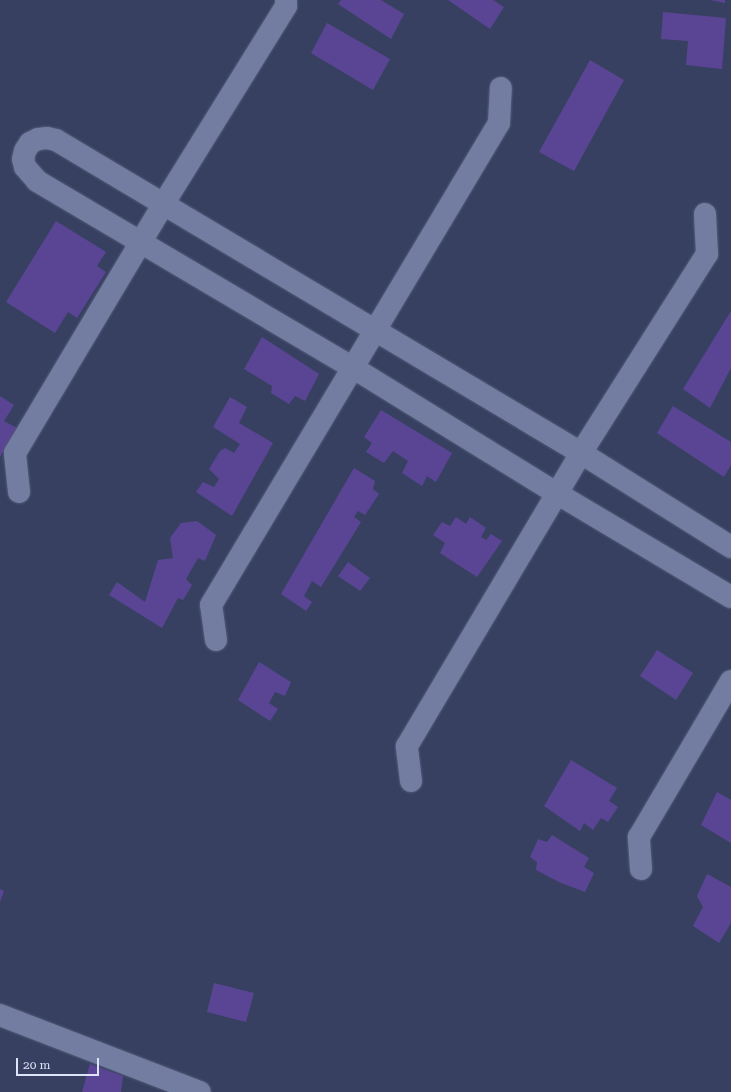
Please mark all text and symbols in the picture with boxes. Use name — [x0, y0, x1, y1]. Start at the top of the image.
scale bar — [18, 1050, 101, 1076]
text: 20 m — [23, 1058, 50, 1072]

